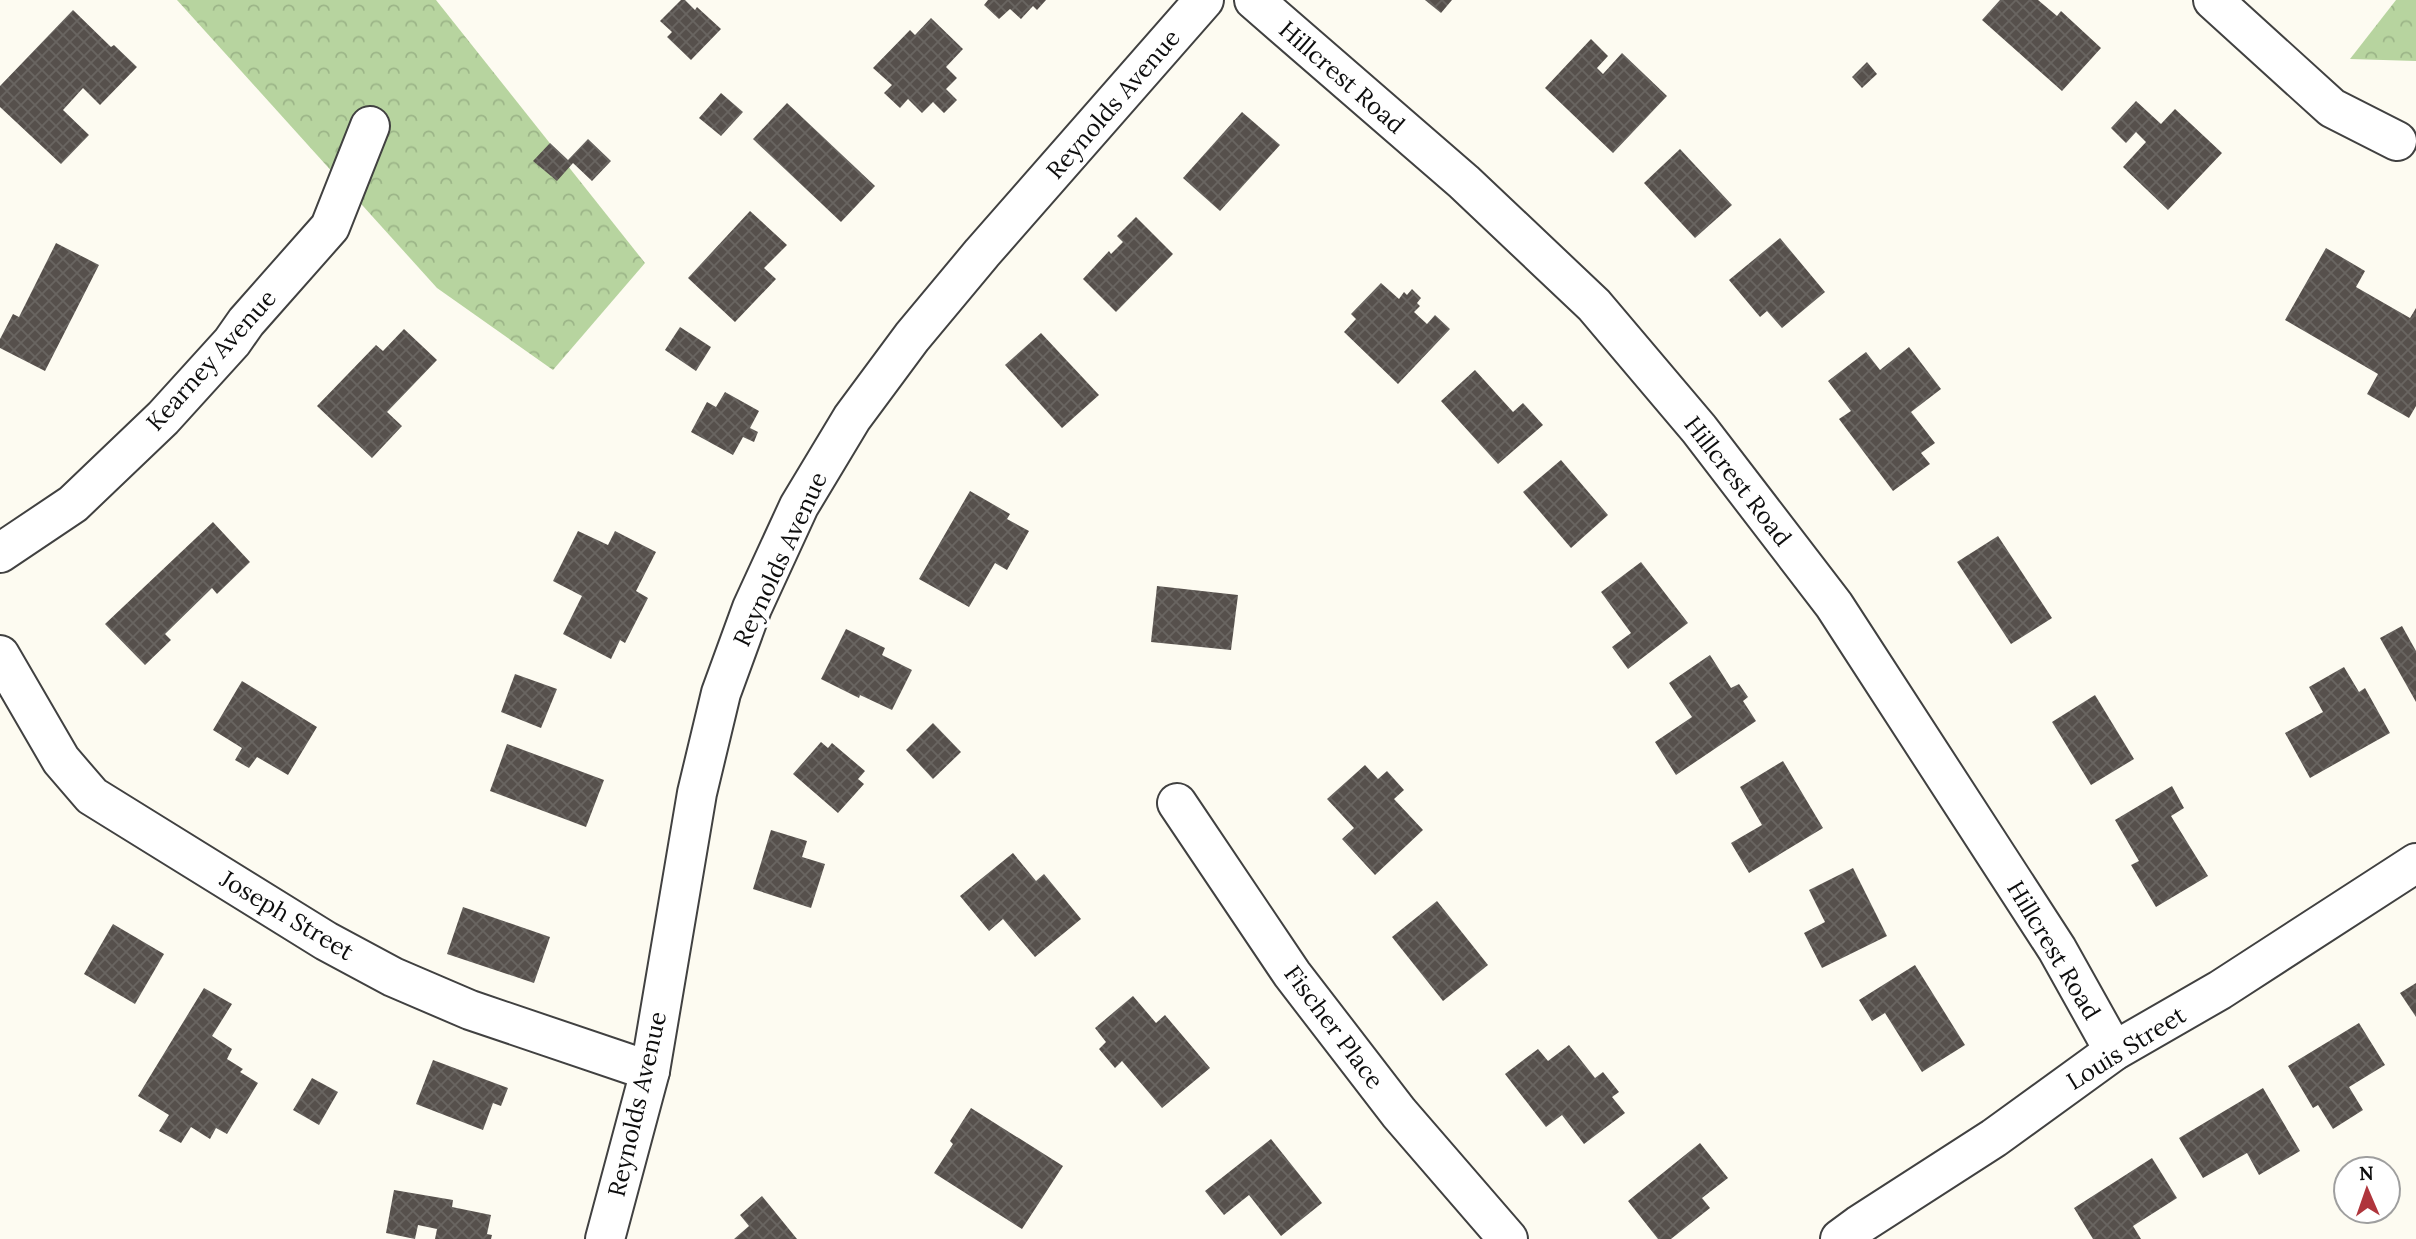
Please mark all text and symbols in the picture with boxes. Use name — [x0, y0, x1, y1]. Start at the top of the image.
street label: Hillcrest Road — [1273, 14, 1411, 140]
street label: Reynolds Avenue — [1039, 23, 1187, 185]
street label: Kearney Avenue — [139, 283, 283, 437]
street label: Hillcrest Road — [1678, 410, 1798, 552]
street label: Reynolds Avenue — [726, 467, 834, 651]
street label: Joseph Street — [214, 863, 360, 967]
street label: Hillcrest Road — [2000, 875, 2108, 1025]
street label: Fischer Place — [1277, 959, 1391, 1095]
street label: Louis Street — [2061, 999, 2192, 1097]
street label: Reynolds Avenue — [601, 1009, 673, 1199]
north arrow — [2332, 1155, 2402, 1225]
text: N — [2359, 1161, 2374, 1185]

